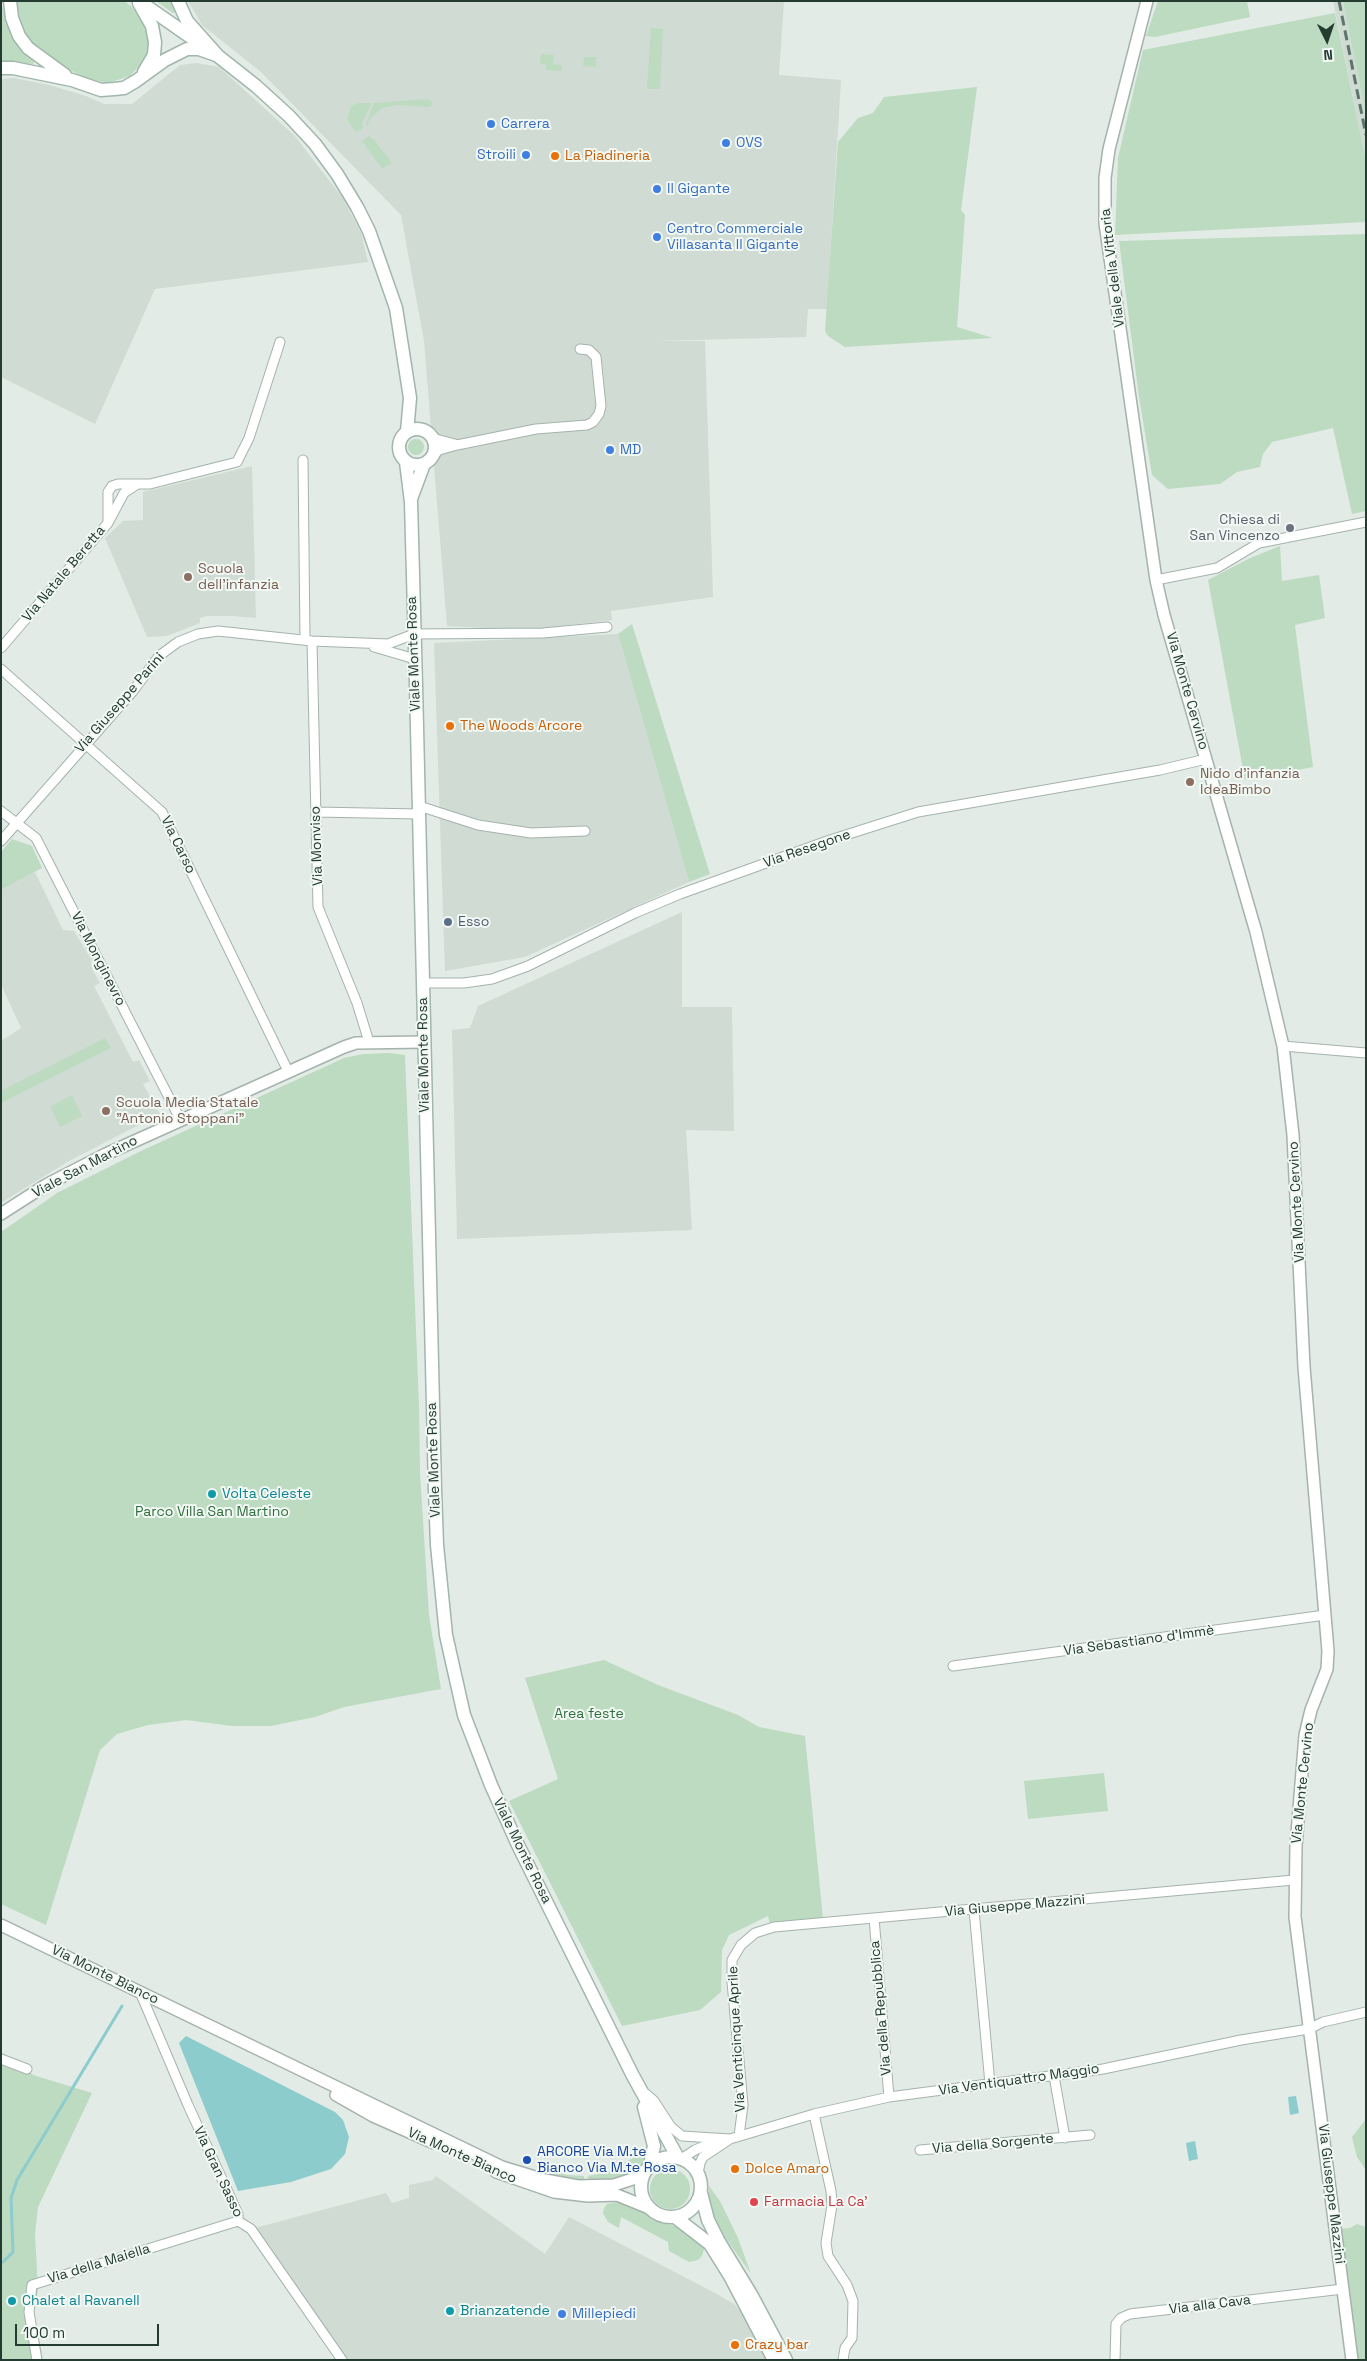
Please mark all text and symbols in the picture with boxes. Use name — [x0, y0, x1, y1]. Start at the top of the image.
north arrow — [1302, 15, 1352, 65]
text: N — [1323, 46, 1333, 64]
place label: Carrera — [501, 116, 550, 132]
marker: Carrera — [485, 118, 497, 130]
place label: OVS — [736, 135, 762, 151]
marker: OVS — [720, 137, 732, 149]
place label: Stroili — [477, 147, 516, 163]
place label: La Piadineria — [565, 148, 650, 164]
marker: Stroili — [520, 149, 532, 161]
marker: La Piadineria — [549, 150, 561, 162]
place label: Il Gigante — [667, 181, 730, 197]
marker: Il Gigante — [651, 183, 663, 195]
street label: Viale della Vittoria — [1097, 208, 1129, 328]
place label: Centro Commerciale Villasanta Il Gigante — [667, 221, 803, 253]
marker: Centro Commerciale Villasanta Il Gigante — [651, 231, 663, 243]
place label: MD — [620, 442, 641, 458]
marker: MD — [604, 444, 616, 456]
place label: Chiesa di San Vincenzo — [1190, 512, 1280, 544]
marker: Chiesa di San Vincenzo — [1284, 522, 1296, 534]
street label: Via Natale Beretta — [19, 523, 109, 625]
place label: Scuola dell'infanzia — [198, 561, 279, 594]
marker: Scuola dell'infanzia — [182, 571, 194, 583]
street label: Viale Monte Rosa — [404, 596, 424, 712]
street label: Via Monte Cervino — [1162, 630, 1212, 752]
street label: Via Giuseppe Parini — [72, 649, 168, 757]
place label: The Woods Arcore — [460, 718, 582, 734]
marker: The Woods Arcore — [444, 720, 456, 732]
place label: Nido d'infanzia IdeaBimbo — [1200, 766, 1300, 799]
marker: Nido d'infanzia IdeaBimbo — [1184, 776, 1196, 788]
street label: Via Monviso — [307, 806, 327, 886]
street label: Via Carso — [157, 813, 199, 877]
street label: Via Resegone — [761, 826, 853, 872]
street label: Via Monginevro — [67, 909, 129, 1009]
place label: Esso — [458, 914, 489, 930]
marker: Esso — [442, 916, 454, 928]
street label: Viale Monte Rosa — [415, 997, 433, 1113]
place label: Scuola Media Statale "Antonio Stoppani" — [116, 1095, 258, 1128]
marker: Scuola Media Statale "Antonio Stoppani" — [100, 1105, 112, 1117]
street label: Viale San Martino — [29, 1132, 141, 1202]
street label: Via Monte Cervino — [1285, 1141, 1309, 1263]
street label: Viale Monte Rosa — [424, 1402, 444, 1518]
place label: Volta Celeste — [222, 1486, 311, 1502]
marker: Volta Celeste — [206, 1488, 218, 1500]
park label: Parco Villa San Martino — [135, 1504, 289, 1520]
street label: Via Sebastiano d'Immè — [1063, 1622, 1215, 1660]
park label: Area feste — [554, 1706, 624, 1722]
street label: Via Monte Cervino — [1288, 1722, 1318, 1844]
street label: Viale Monte Rosa — [489, 1795, 555, 1907]
street label: Via Giuseppe Mazzini — [944, 1891, 1086, 1921]
street label: Via della Repubblica — [867, 1940, 895, 2076]
street label: Via Monte Bianco — [49, 1942, 161, 2008]
street label: Via Venticinque Aprile — [725, 1965, 749, 2113]
street label: Via Ventiquattro Maggio — [937, 2060, 1101, 2100]
street label: Via Giuseppe Mazzini — [1314, 2123, 1348, 2265]
street label: Via Gran Sasso — [190, 2124, 246, 2220]
street label: Via Monte Bianco — [405, 2124, 519, 2188]
street label: Via della Sorgente — [932, 2130, 1054, 2158]
place label: ARCORE Via M.te Bianco Via M.te Rosa — [537, 2144, 677, 2176]
marker: ARCORE Via M.te Bianco Via M.te Rosa — [521, 2154, 533, 2166]
place label: Dolce Amaro — [745, 2161, 829, 2177]
marker: Dolce Amaro — [729, 2163, 741, 2175]
place label: Farmacia La Ca' — [764, 2194, 868, 2210]
marker: Farmacia La Ca' — [748, 2196, 760, 2208]
street label: Via della Maiella — [46, 2240, 152, 2288]
street label: Via alla Cava — [1168, 2292, 1252, 2318]
place label: Chalet al Ravanell — [22, 2293, 140, 2309]
marker: Chalet al Ravanell — [6, 2295, 18, 2307]
place label: Brianzatende — [460, 2303, 550, 2319]
marker: Brianzatende — [444, 2305, 456, 2317]
place label: Millepiedi — [572, 2306, 636, 2322]
marker: Millepiedi — [556, 2308, 568, 2320]
scale bar — [18, 2314, 161, 2346]
text: 100 m — [23, 2323, 65, 2342]
place label: Crazy bar — [745, 2337, 809, 2353]
marker: Crazy bar — [729, 2339, 741, 2351]

